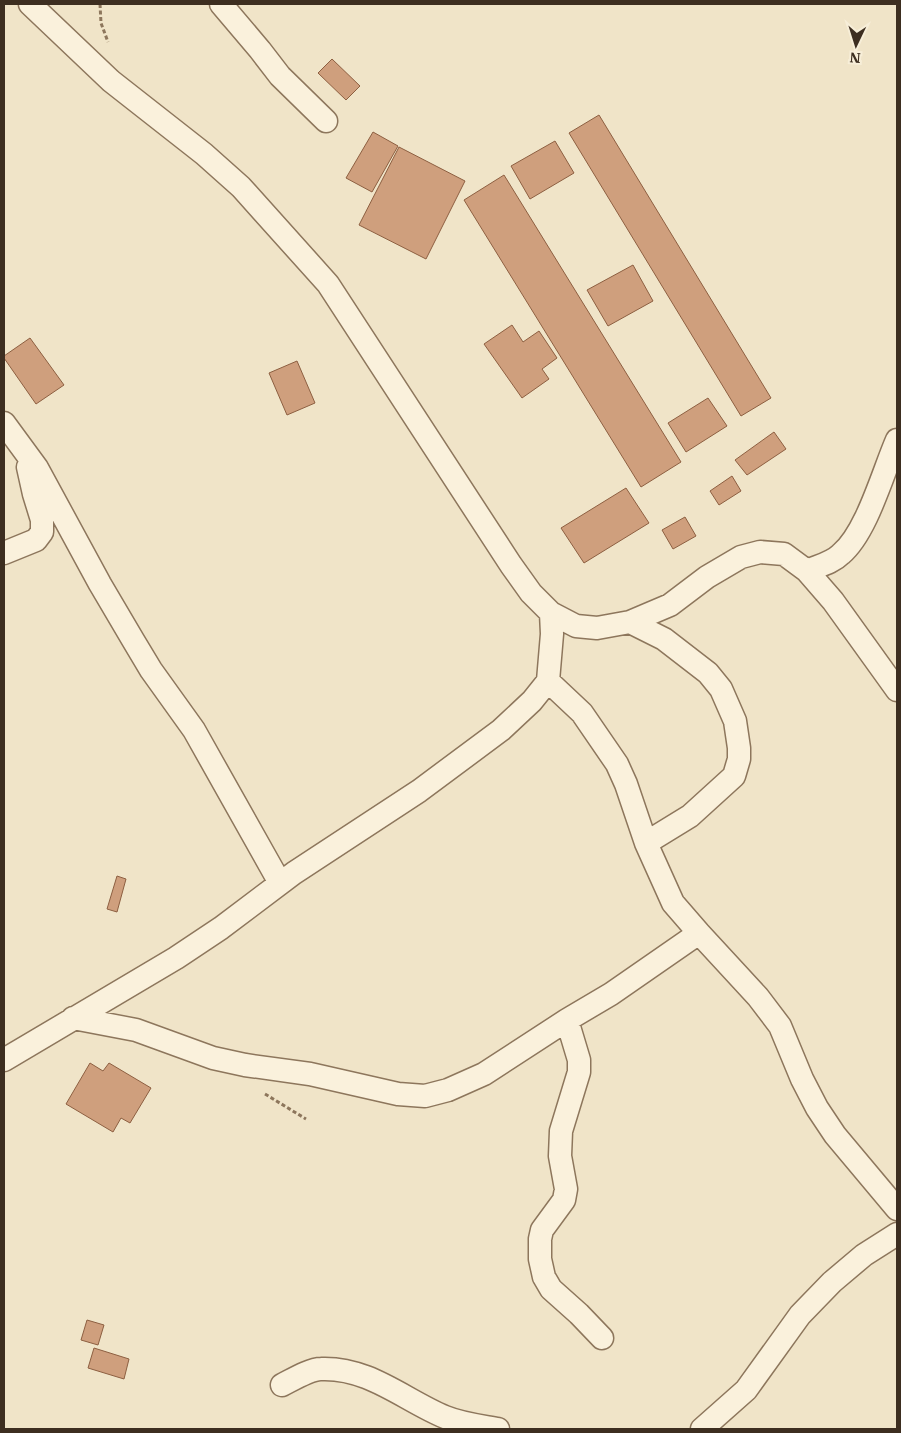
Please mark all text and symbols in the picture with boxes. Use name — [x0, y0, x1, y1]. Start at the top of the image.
north arrow — [831, 20, 881, 70]
text: N — [849, 49, 861, 67]

